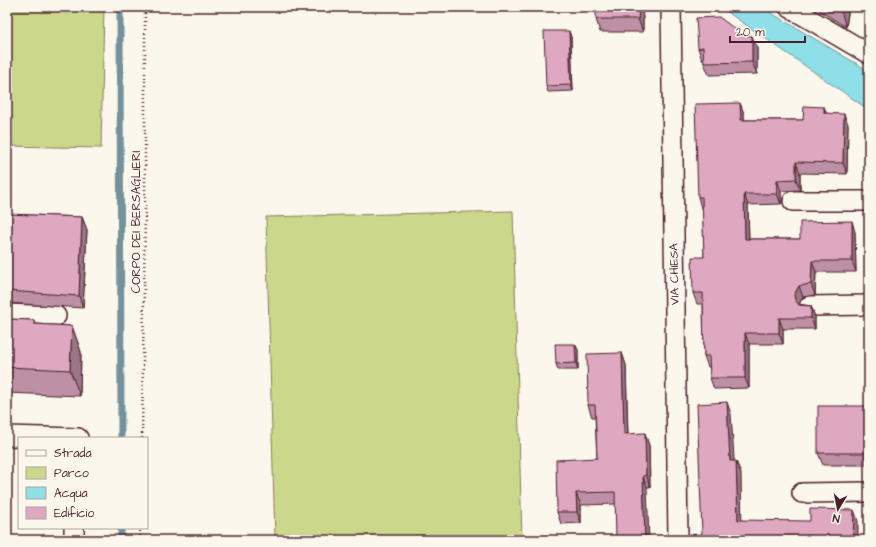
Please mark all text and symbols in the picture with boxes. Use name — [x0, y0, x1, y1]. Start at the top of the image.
scale bar — [730, 18, 805, 44]
text: 20 m — [736, 24, 765, 41]
street label: CORPO DEI BERSAGLIERI — [128, 151, 145, 293]
street label: VIA CHIESA — [665, 243, 684, 305]
legend — [18, 437, 148, 529]
text: Strada — [54, 445, 92, 462]
text: Parco — [54, 465, 89, 482]
text: Acqua — [54, 485, 88, 502]
north arrow — [818, 489, 858, 529]
text: Edificio — [54, 505, 94, 522]
text: N — [832, 510, 841, 526]

